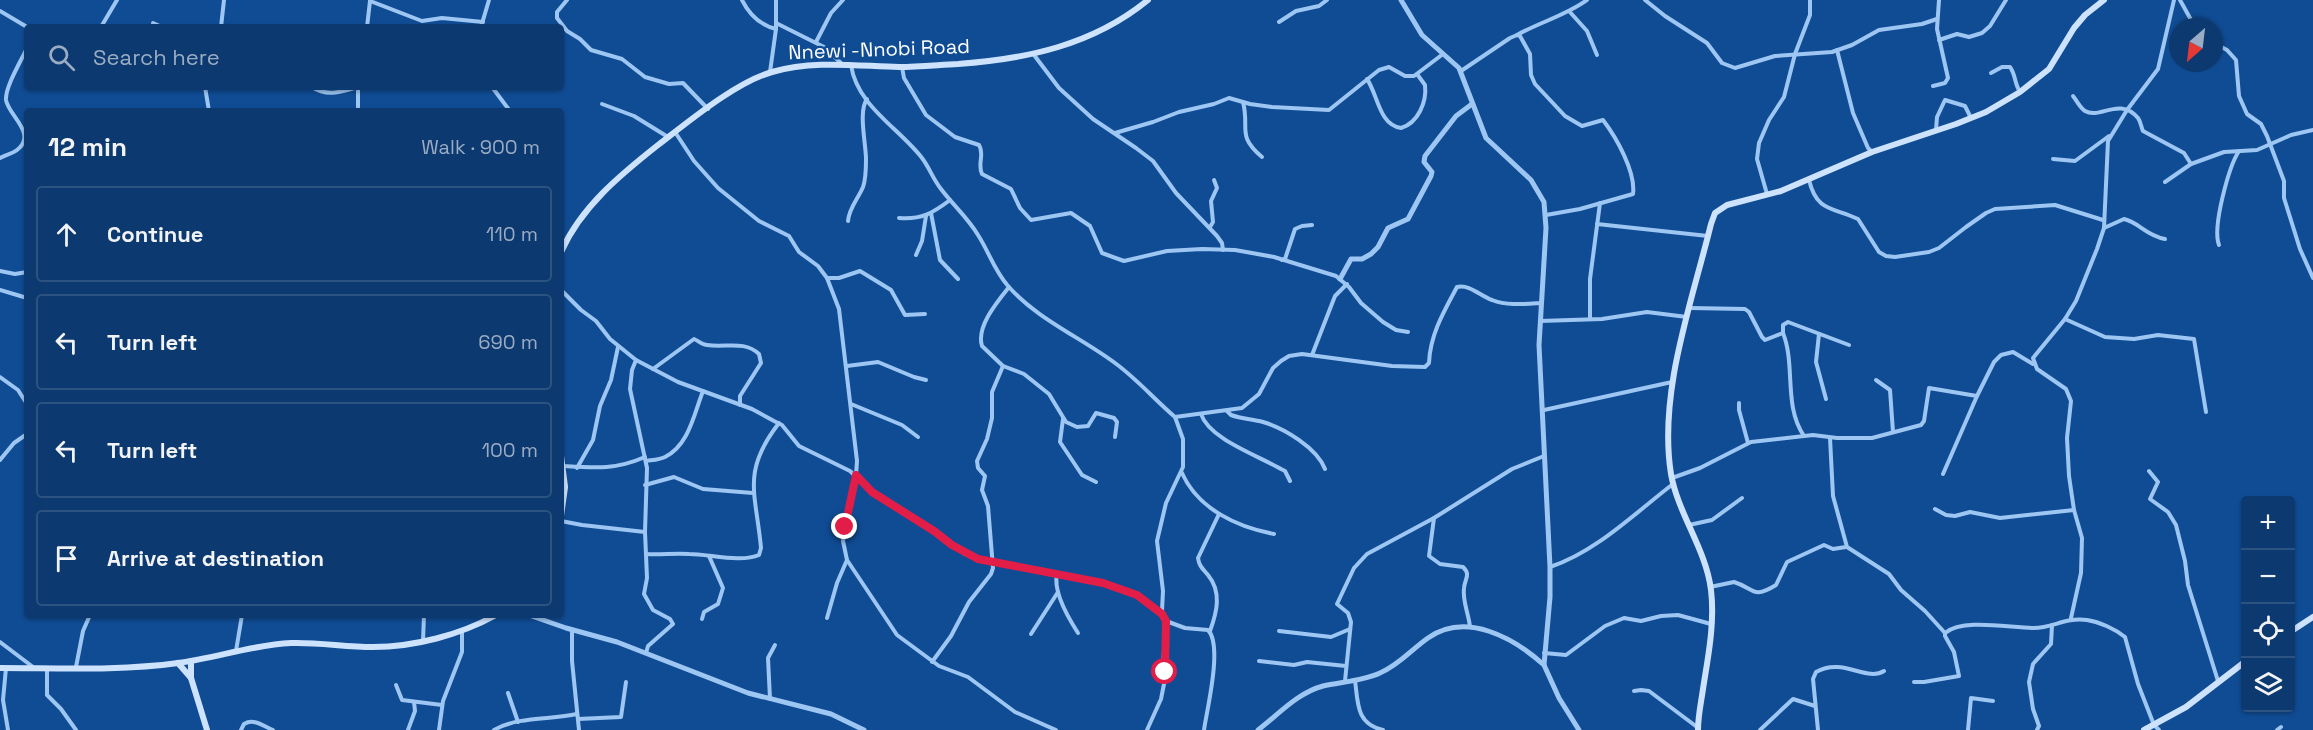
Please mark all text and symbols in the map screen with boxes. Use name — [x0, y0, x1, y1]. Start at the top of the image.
north arrow — [2169, 18, 2223, 72]
search box — [24, 24, 564, 90]
street label: Nnewi -Nnobi Road — [788, 33, 970, 65]
icon: search — [45, 41, 78, 74]
text: Search here — [93, 43, 220, 71]
text: 12 min — [48, 130, 127, 164]
text: Walk · 900 m — [421, 134, 540, 160]
icon: ahead — [50, 218, 83, 251]
text: Continue — [107, 220, 203, 248]
text: 110 m — [486, 221, 538, 247]
icon: left — [50, 326, 83, 359]
text: Turn left — [107, 328, 197, 356]
text: 690 m — [478, 329, 538, 355]
icon: left — [50, 434, 83, 467]
text: Turn left — [107, 436, 197, 464]
text: 100 m — [482, 437, 538, 463]
map controls — [2241, 496, 2295, 712]
button: + — [2241, 496, 2295, 550]
route end — [831, 513, 857, 539]
icon: arrive — [50, 542, 83, 575]
text: Arrive at destination — [107, 544, 324, 572]
button: − — [2241, 550, 2295, 604]
button: locate — [2241, 604, 2295, 658]
route start — [1151, 658, 1177, 684]
button: layers — [2241, 658, 2295, 712]

